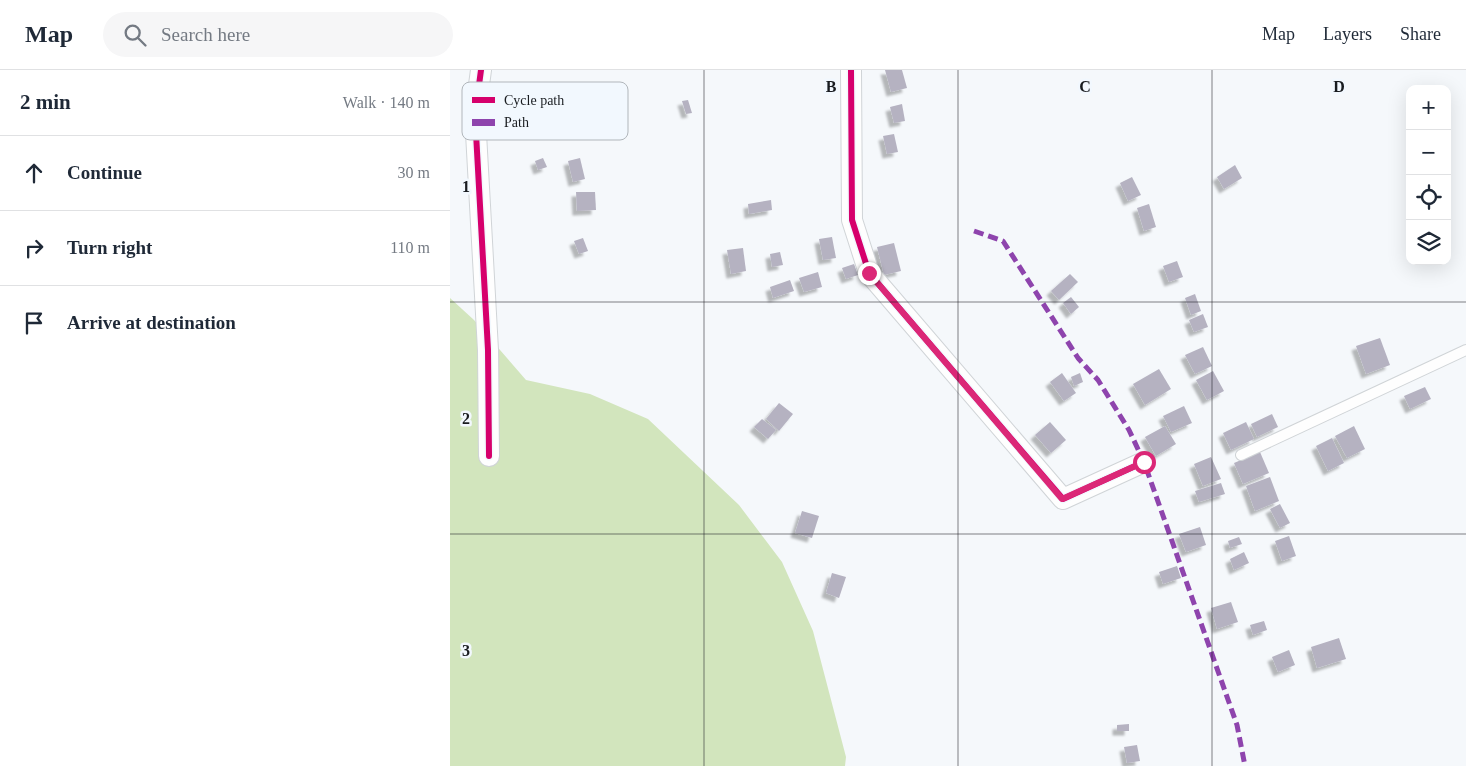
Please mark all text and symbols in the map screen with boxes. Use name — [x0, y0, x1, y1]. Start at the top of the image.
search box — [103, 12, 453, 57]
text: Map — [25, 21, 73, 47]
icon: search — [121, 21, 149, 49]
text: Search here — [161, 24, 250, 45]
text: Map — [1262, 24, 1295, 44]
text: Layers — [1323, 24, 1372, 44]
text: Share — [1400, 24, 1441, 44]
text: B — [826, 78, 837, 95]
text: C — [1079, 78, 1091, 95]
text: D — [1333, 78, 1345, 95]
legend — [462, 82, 628, 140]
map controls — [1406, 85, 1451, 265]
button: + — [1406, 85, 1451, 130]
text: 2 min — [20, 90, 71, 114]
text: Cycle path — [504, 93, 564, 108]
text: Walk · 140 m — [343, 94, 430, 111]
text: Path — [504, 115, 529, 130]
button: − — [1406, 130, 1451, 175]
icon: ahead — [20, 159, 48, 187]
text: Continue — [67, 162, 142, 183]
text: 30 m — [398, 164, 430, 181]
button: locate — [1406, 175, 1451, 220]
text: 1 — [462, 178, 470, 195]
button: layers — [1406, 220, 1451, 265]
icon: right — [20, 234, 48, 262]
text: Turn right — [67, 237, 152, 258]
text: 110 m — [390, 239, 430, 256]
route end — [858, 262, 881, 285]
icon: arrive — [20, 309, 48, 337]
text: Arrive at destination — [67, 312, 236, 333]
text: 2 — [462, 410, 470, 427]
route start — [1133, 451, 1156, 474]
text: 3 — [462, 642, 470, 659]

